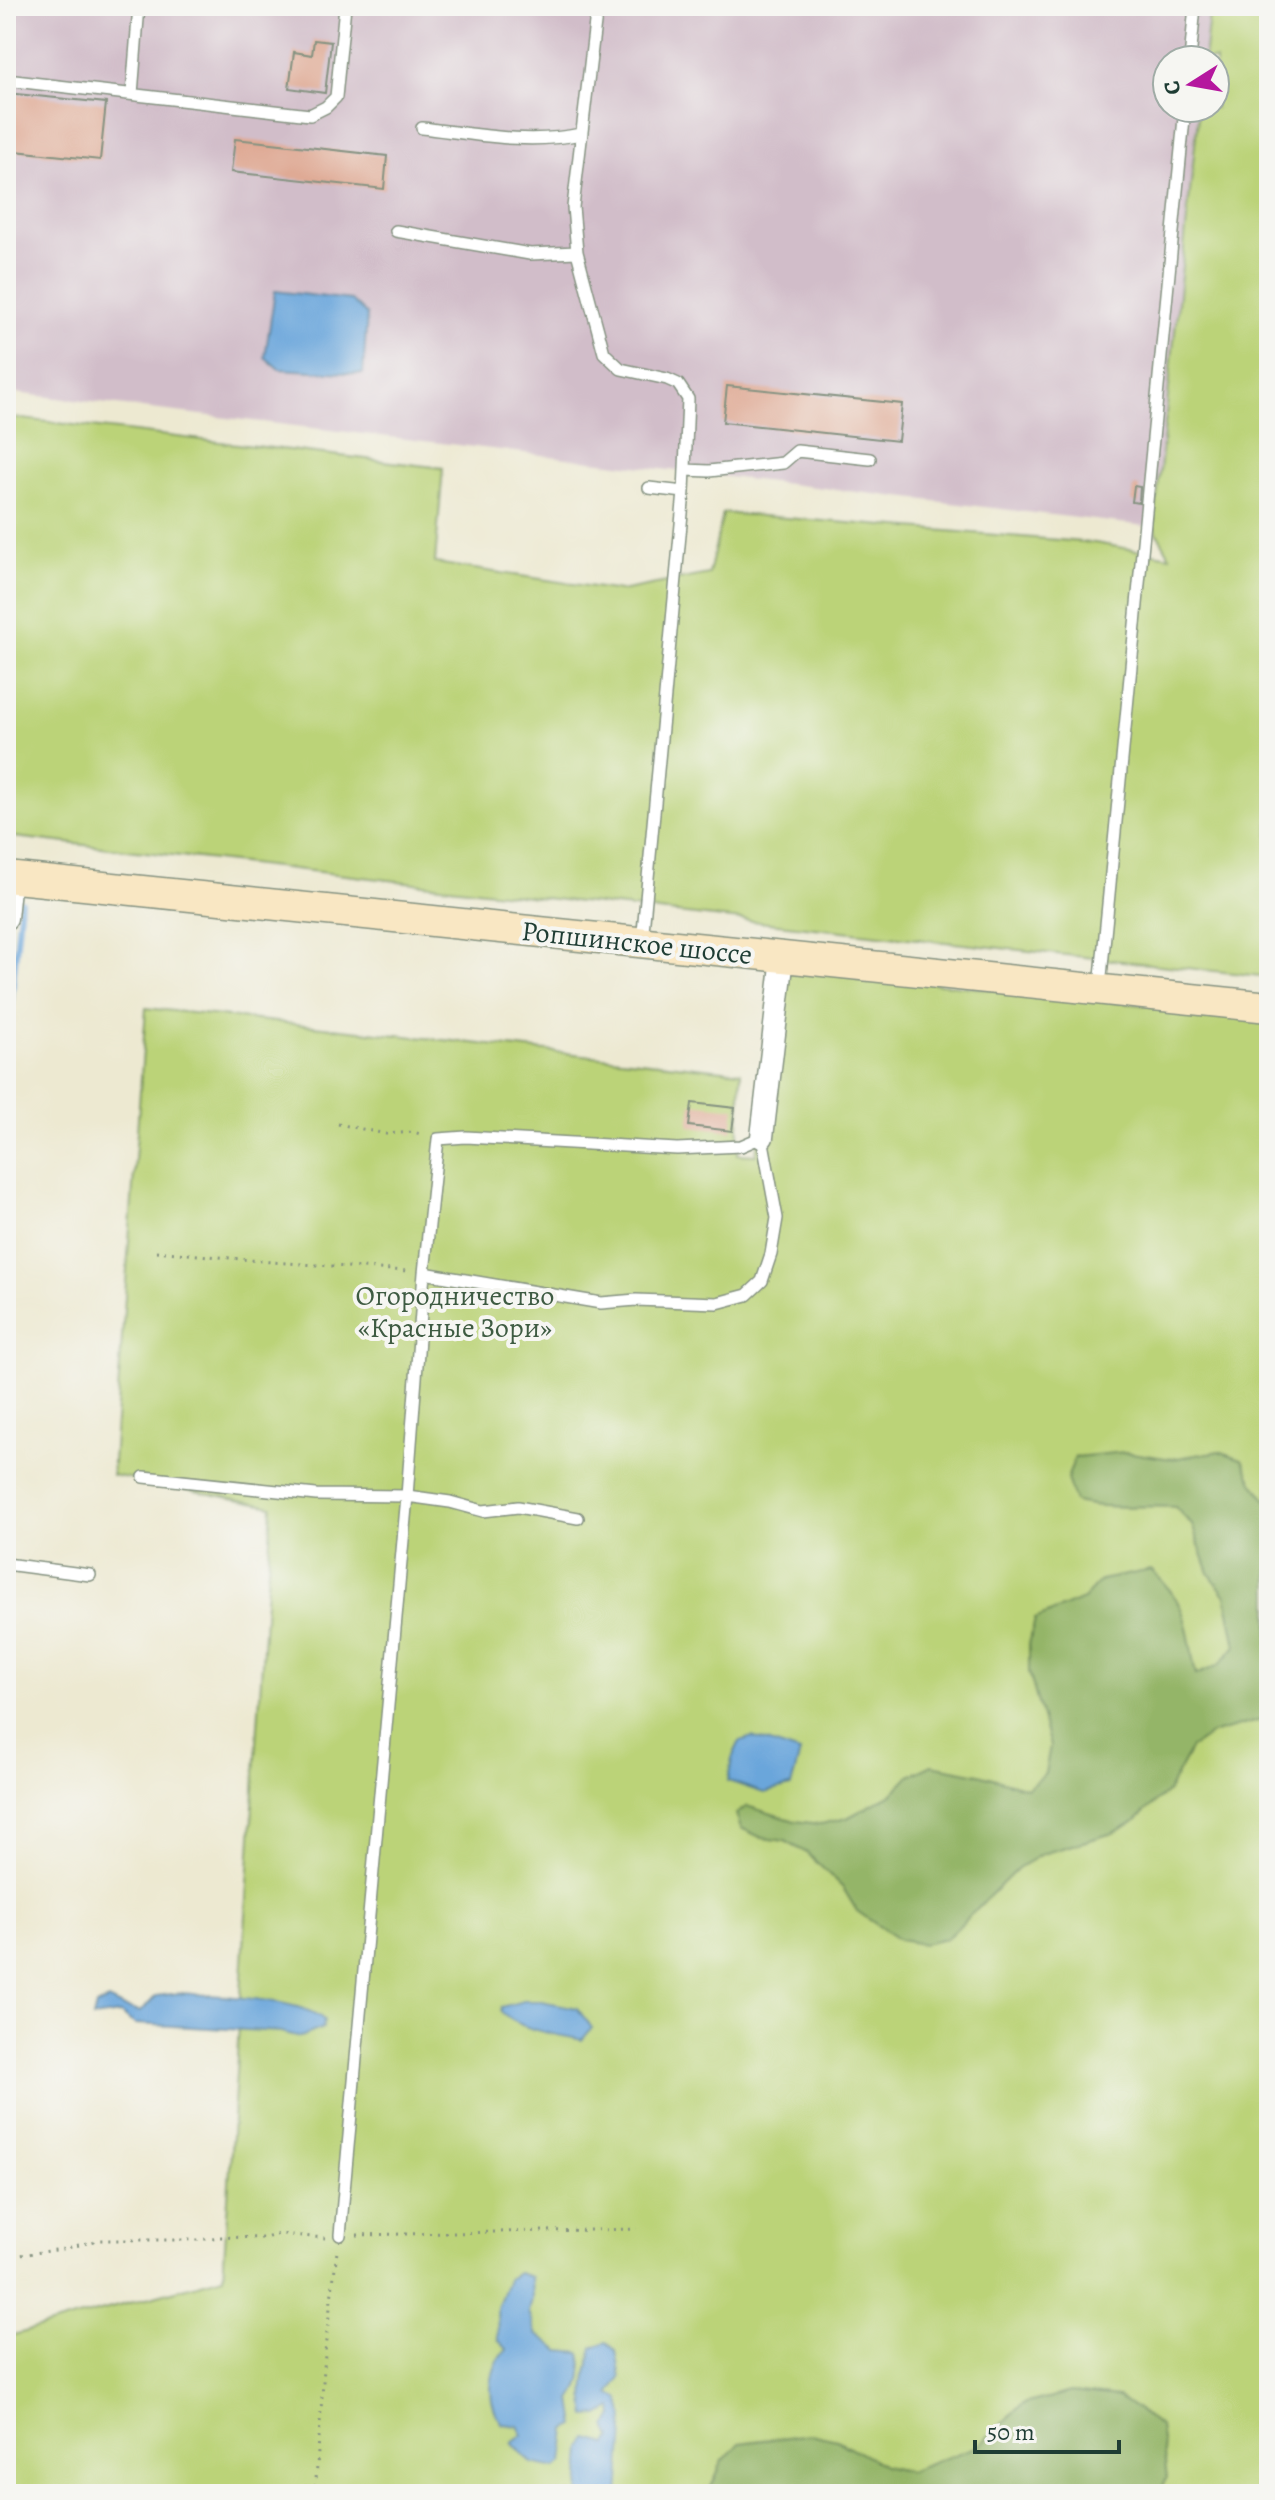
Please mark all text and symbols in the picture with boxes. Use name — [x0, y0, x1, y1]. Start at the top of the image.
north arrow — [1151, 44, 1231, 124]
text: С — [1156, 78, 1188, 97]
street label: Ропшинское шоссе — [520, 912, 754, 974]
park label: Огородничество «Красные Зори» — [356, 1277, 554, 1347]
scale bar — [975, 2404, 1119, 2454]
text: 50 m — [987, 2416, 1035, 2448]

